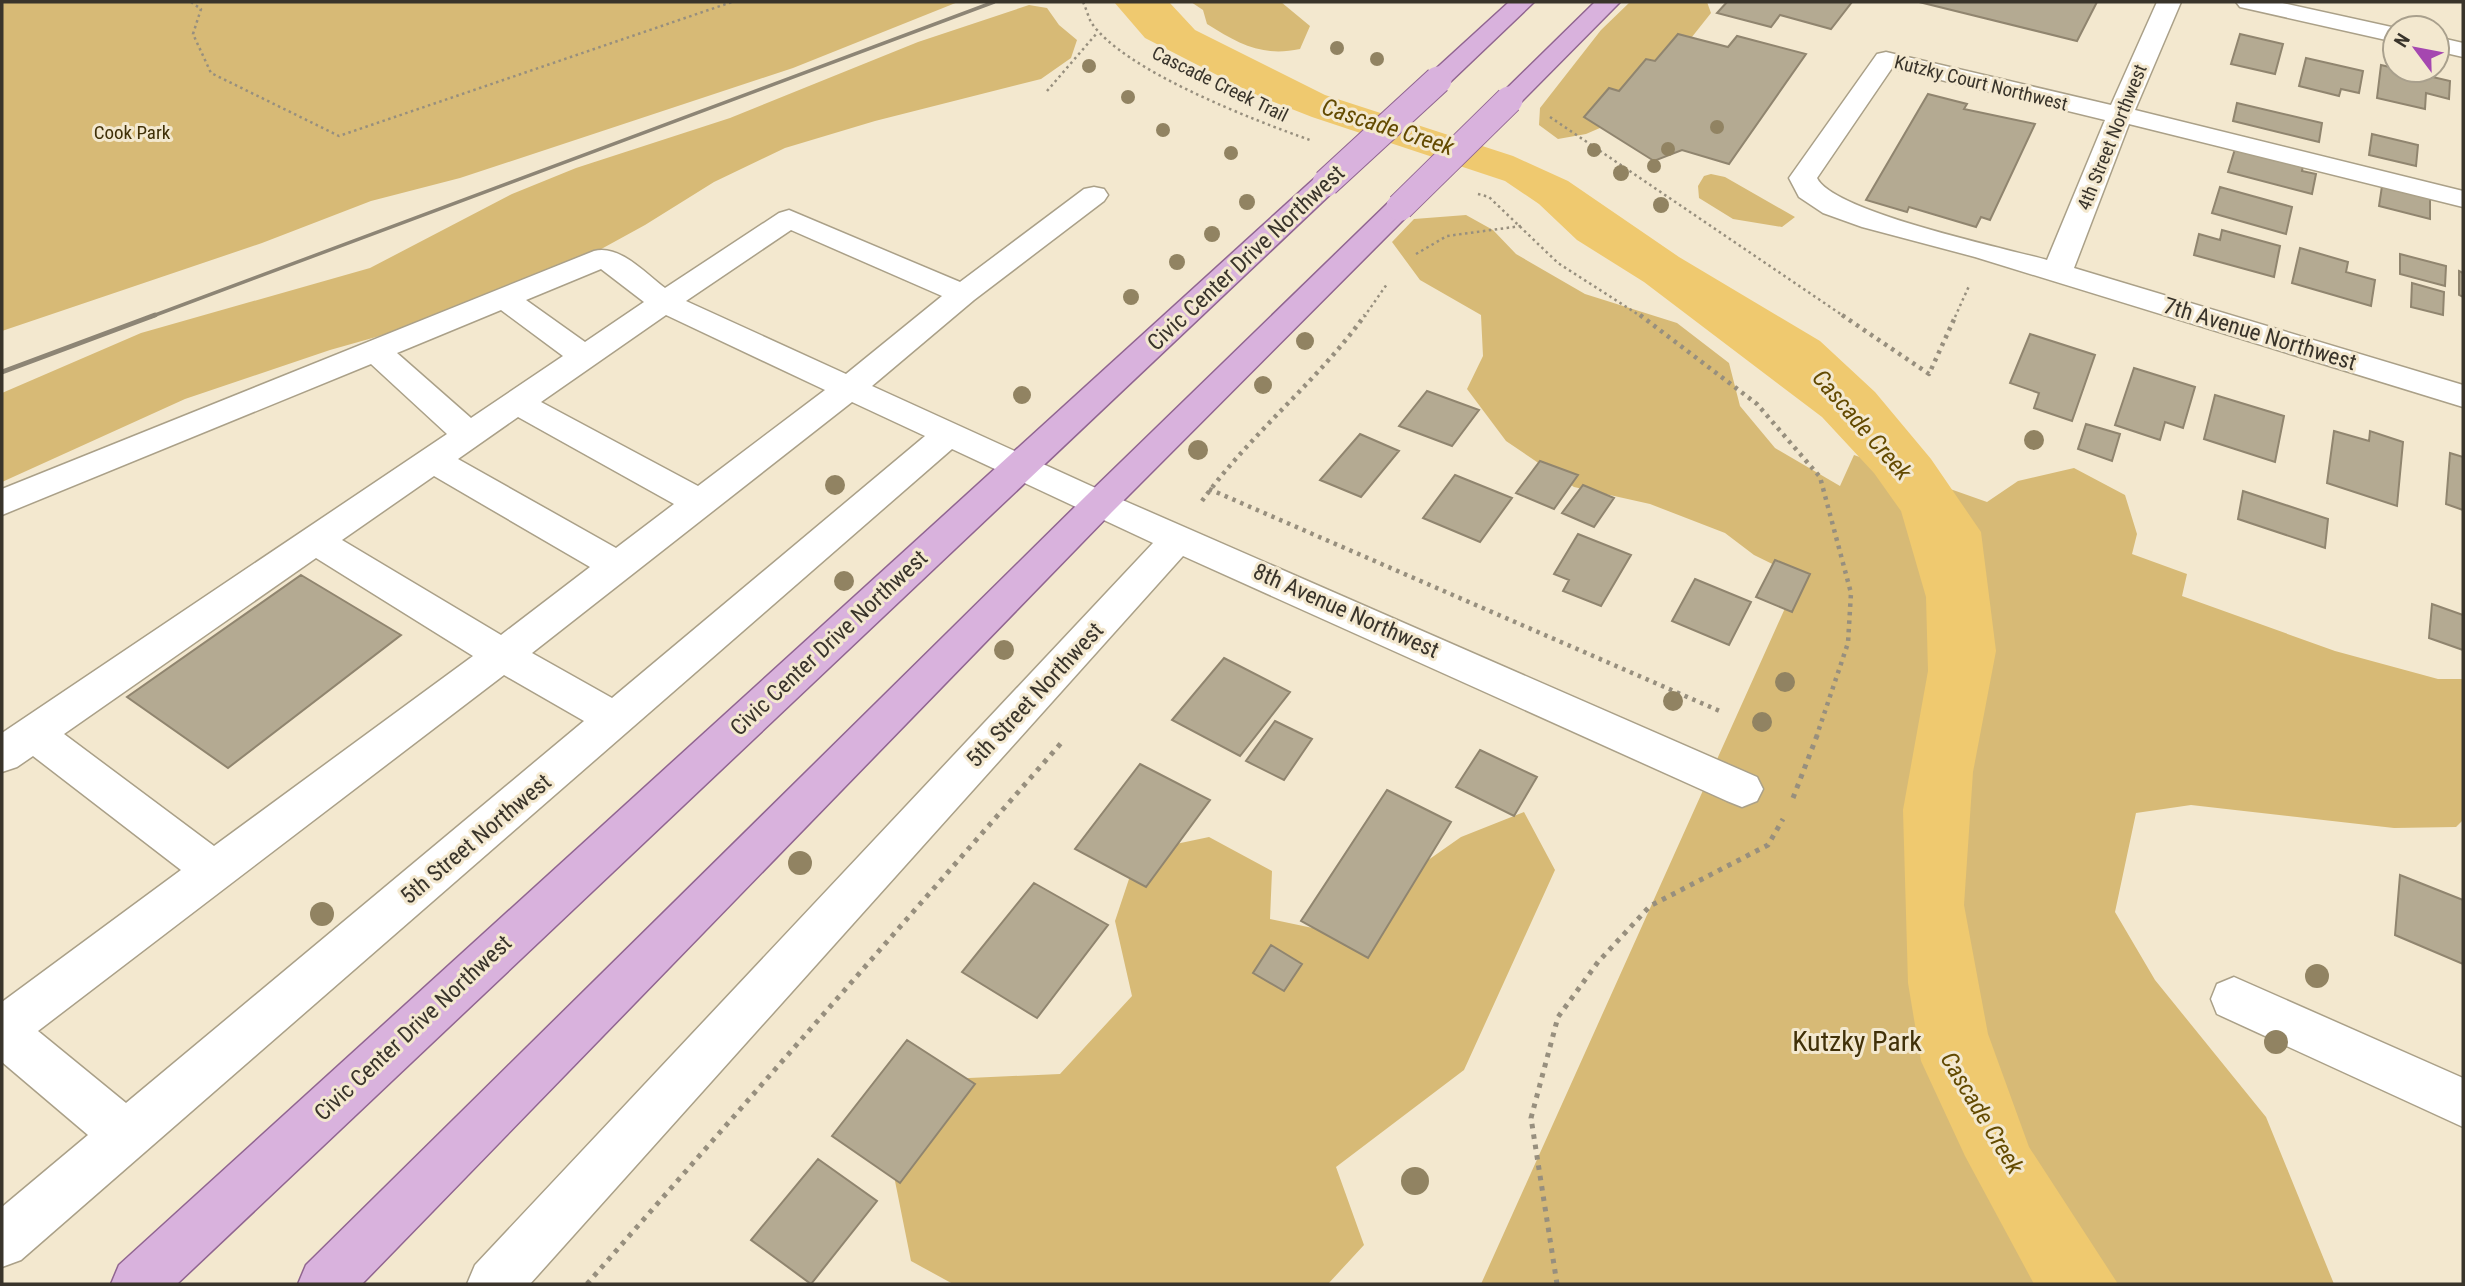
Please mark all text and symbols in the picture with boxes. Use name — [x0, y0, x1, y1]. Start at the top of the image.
north arrow — [2381, 14, 2451, 84]
text: N — [2389, 29, 2415, 51]
street label: Cascade Creek Trail — [1148, 41, 1292, 127]
street label: Kutzky Court Northwest — [1892, 50, 2070, 116]
street label: 4th Street Northwest — [2072, 61, 2152, 213]
water label: Cascade Creek — [1318, 92, 1458, 162]
park label: Cook Park — [94, 121, 171, 144]
street label: Civic Center Drive Northwest — [1142, 160, 1350, 356]
street label: 7th Avenue Northwest — [2160, 292, 2360, 376]
water label: Cascade Creek — [1806, 364, 1918, 486]
street label: Civic Center Drive Northwest — [725, 545, 933, 741]
street label: 8th Avenue Northwest — [1249, 558, 1443, 664]
street label: 5th Street Northwest — [961, 617, 1109, 773]
street label: 5th Street Northwest — [395, 768, 557, 910]
street label: Civic Center Drive Northwest — [309, 930, 517, 1126]
park label: Kutzky Park — [1792, 1025, 1922, 1058]
water label: Cascade Creek — [1935, 1047, 2030, 1179]

